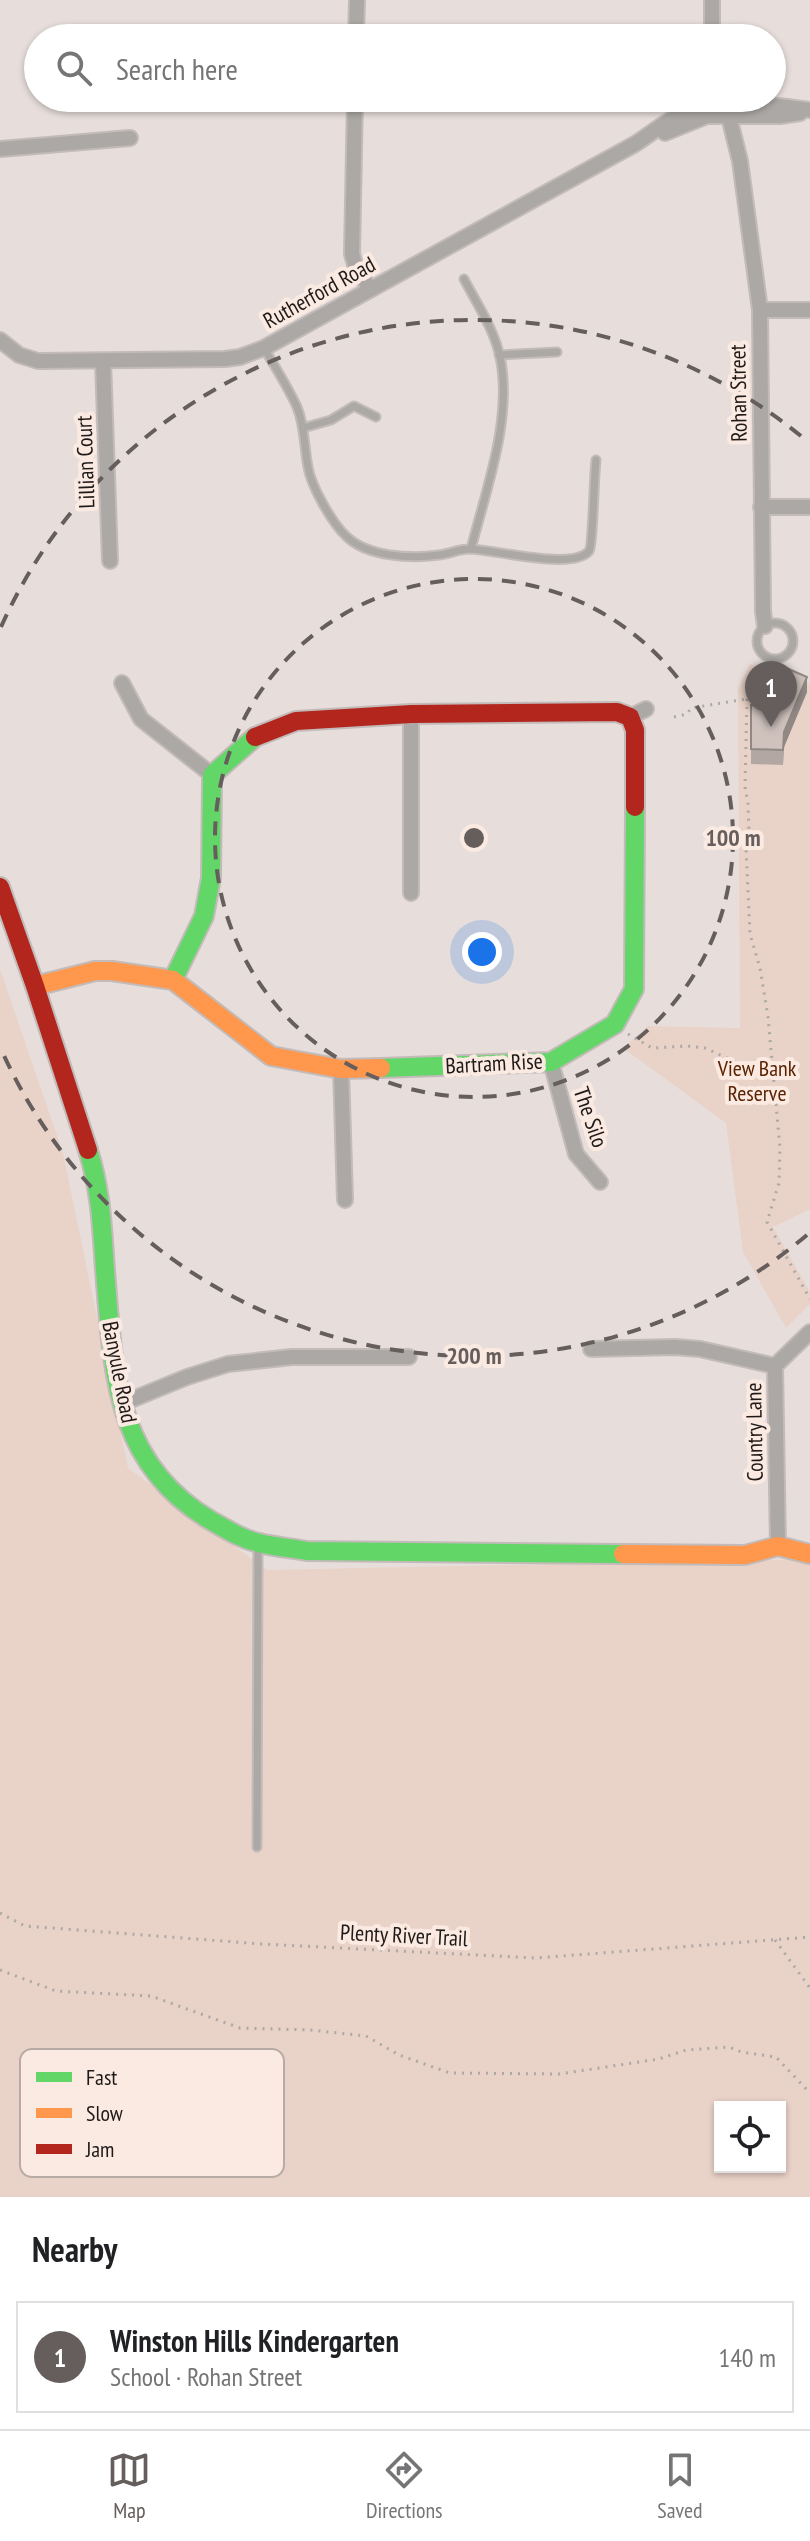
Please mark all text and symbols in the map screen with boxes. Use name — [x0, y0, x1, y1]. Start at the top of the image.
search box — [24, 24, 786, 112]
icon: search — [52, 46, 96, 90]
text: Search here — [116, 49, 238, 88]
street label: Rutherford Road — [258, 250, 380, 334]
street label: Rohan Street — [723, 344, 753, 442]
street label: Lillian Court — [69, 415, 101, 509]
pin: 1 — [745, 661, 797, 727]
text: 100 m — [705, 822, 761, 853]
centre of rings — [460, 824, 488, 852]
your location — [462, 932, 502, 972]
street label: Bartram Rise — [445, 1046, 543, 1080]
park label: View Bank Reserve — [717, 1054, 797, 1107]
street label: The Silo — [568, 1083, 614, 1151]
street label: Banyule Road — [96, 1319, 144, 1425]
text: 200 m — [446, 1340, 502, 1371]
street label: Country Lane — [739, 1382, 769, 1482]
street label: Plenty River Trail — [339, 1918, 469, 1952]
legend — [20, 2049, 284, 2177]
text: Fast — [86, 2063, 117, 2091]
text: Slow — [86, 2099, 123, 2127]
map controls — [714, 2101, 786, 2173]
button: locate — [714, 2101, 786, 2173]
text: Jam — [85, 2135, 114, 2163]
text: Nearby — [32, 2227, 117, 2271]
text: Winston Hills Kindergarten — [110, 2321, 399, 2360]
text: 1 — [54, 2341, 66, 2374]
text: 140 m — [718, 2341, 776, 2374]
text: School · Rohan Street — [110, 2360, 302, 2393]
tab: Map — [107, 2448, 151, 2524]
tab: Directions — [366, 2448, 443, 2524]
tab: Saved — [657, 2448, 703, 2524]

